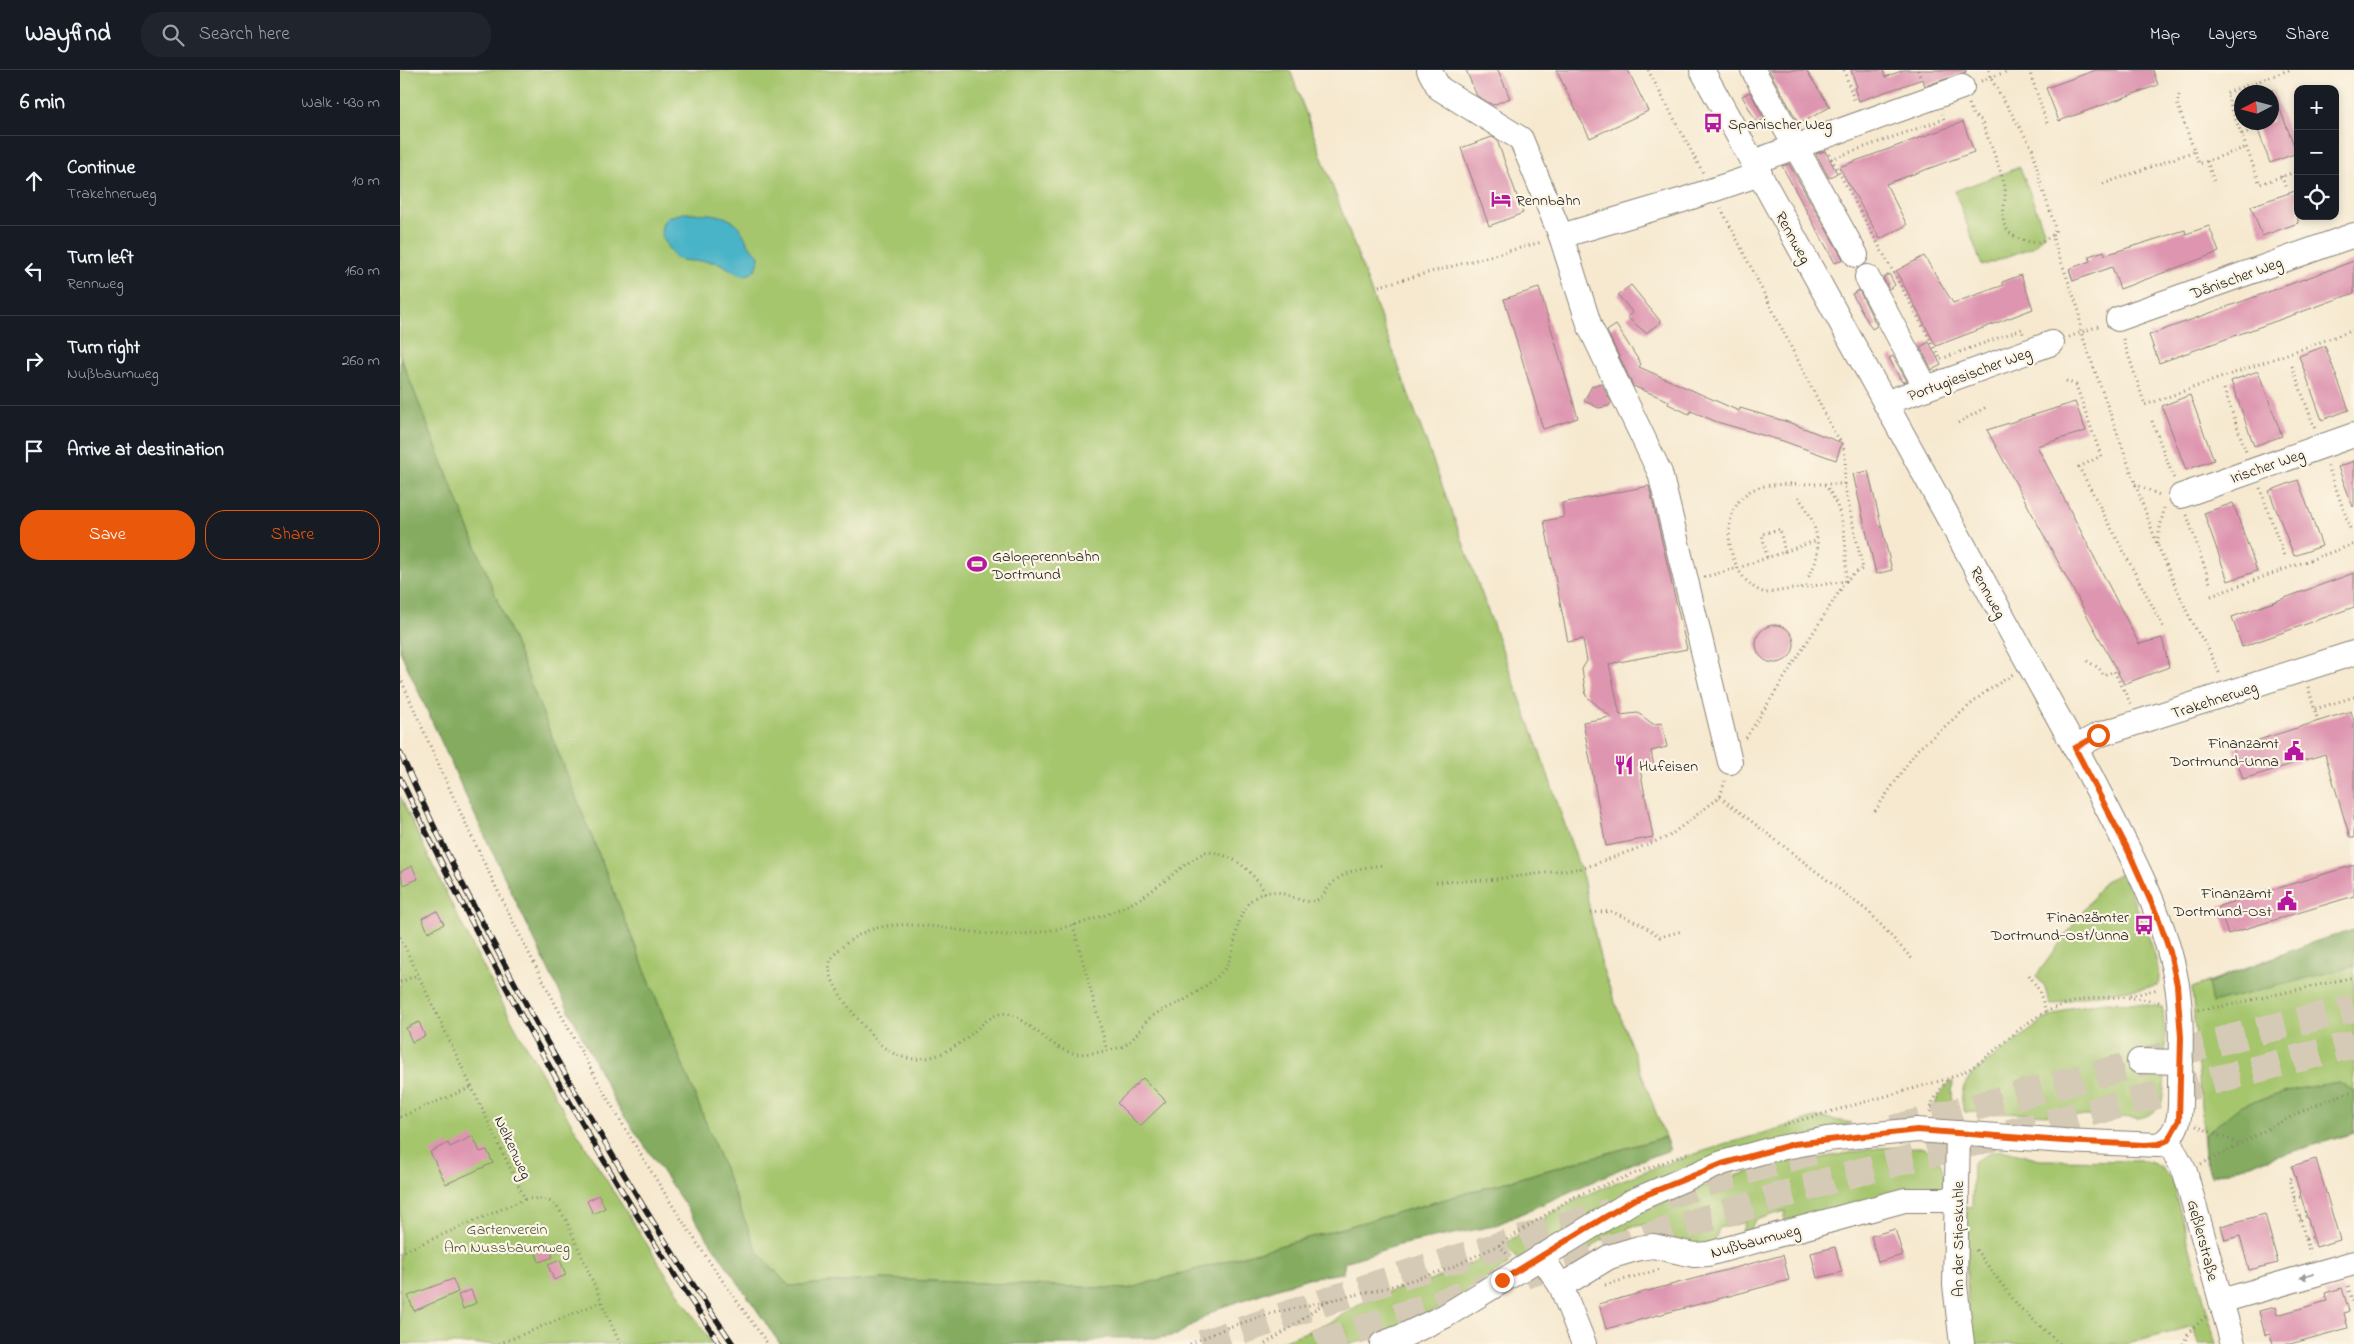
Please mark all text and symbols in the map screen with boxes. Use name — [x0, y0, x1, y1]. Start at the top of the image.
search box — [141, 12, 491, 57]
text: Wayfind — [25, 17, 111, 52]
icon: search — [159, 21, 187, 49]
text: Search here — [199, 21, 290, 48]
text: Map — [2150, 22, 2180, 48]
text: Layers — [2208, 22, 2258, 48]
text: Share — [2286, 22, 2329, 48]
north arrow — [2234, 85, 2279, 130]
map controls — [2294, 85, 2339, 220]
button: + — [2294, 85, 2339, 130]
text: 6 min — [20, 88, 65, 118]
text: Walk · 430 m — [301, 91, 380, 115]
bus stop icon: Spanischer Weg — [1702, 112, 1724, 134]
place label: Spanischer Weg — [1728, 113, 1832, 137]
button: − — [2294, 130, 2339, 175]
text: Continue — [67, 155, 135, 182]
icon: ahead — [20, 167, 48, 195]
text: 10 m — [352, 169, 380, 193]
button: locate — [2294, 175, 2339, 220]
text: Trakehnerweg — [67, 182, 156, 206]
hotel icon: Rennbahn — [1490, 188, 1512, 210]
place label: Rennbahn — [1516, 189, 1580, 213]
street label: Rennweg — [1768, 207, 1816, 269]
text: Turn left — [67, 245, 134, 272]
street label: Dänischer Weg — [2186, 251, 2286, 307]
icon: left — [20, 257, 48, 285]
text: 160 m — [345, 259, 380, 283]
text: Rennweg — [67, 272, 124, 296]
text: Turn right — [67, 335, 140, 362]
street label: Portugiesischer Weg — [1904, 341, 2035, 408]
icon: right — [20, 347, 48, 375]
text: 260 m — [342, 349, 380, 373]
text: Nußbaumweg — [67, 362, 159, 386]
icon: arrive — [20, 437, 48, 465]
text: Arrive at destination — [67, 437, 224, 464]
street label: Irischer Weg — [2227, 443, 2308, 491]
button: Save — [20, 510, 195, 560]
button: Share — [205, 510, 380, 560]
place label: Galopprennbahn Dortmund — [991, 545, 1100, 587]
sports icon: Galopprennbahn Dortmund — [966, 553, 988, 575]
street label: Rennweg — [1963, 562, 2011, 624]
street label: Trakehnerweg — [2168, 676, 2261, 726]
route start — [2087, 724, 2110, 747]
place label: Finanzamt Dortmund-Unna — [2169, 732, 2280, 774]
public building icon: Finanzamt Dortmund-Unna — [2283, 740, 2305, 762]
restaurant icon: Hufeisen — [1613, 754, 1635, 776]
place label: Hufeisen — [1639, 755, 1698, 779]
place label: Finanzamt Dortmund-Ost — [2172, 882, 2273, 924]
public building icon: Finanzamt Dortmund-Ost — [2276, 890, 2298, 912]
place label: Finanzämter Dortmund-Ost/Unna — [1990, 906, 2129, 948]
bus stop icon: Finanzämter Dortmund-Ost/Unna — [2133, 914, 2155, 936]
street label: Nelkenweg — [487, 1112, 537, 1184]
street label: An der Stipskuhle — [1947, 1180, 1971, 1297]
street label: Geßlerstraße — [2180, 1197, 2225, 1285]
park label: Gartenverein Am Nussbaumweg — [444, 1218, 570, 1260]
street label: Nußbaumweg — [1708, 1218, 1803, 1265]
route end — [1491, 1269, 1514, 1292]
one-way arrow — [2300, 1273, 2315, 1281]

